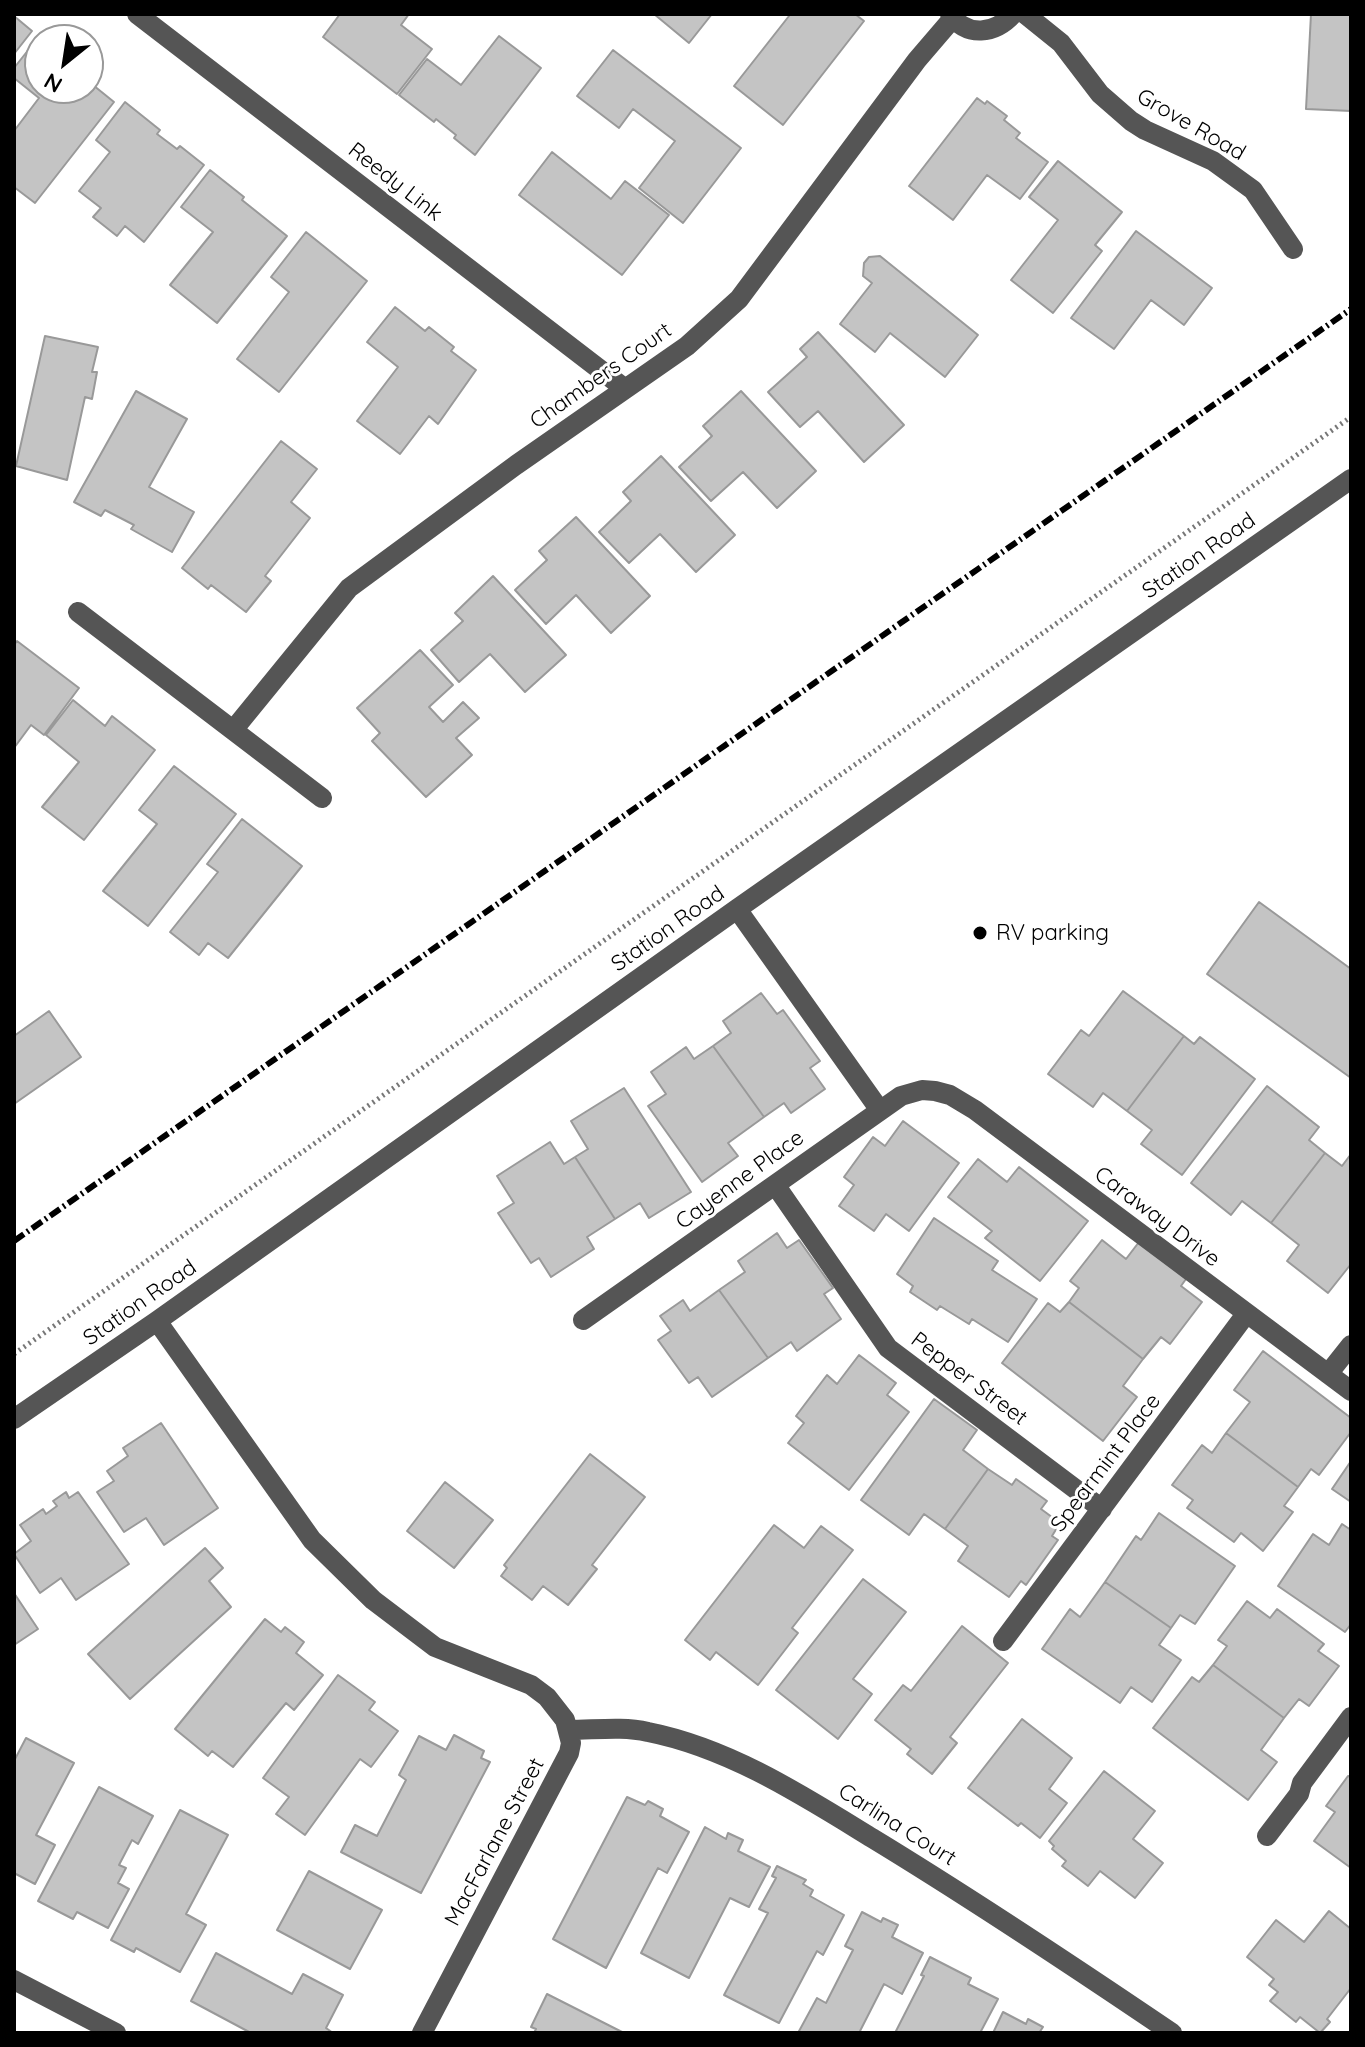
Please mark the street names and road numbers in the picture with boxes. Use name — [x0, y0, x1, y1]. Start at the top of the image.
street label: Grove Road — [1132, 83, 1250, 167]
street label: Reedy Link — [343, 137, 447, 227]
street label: Chambers Court — [525, 317, 677, 435]
street label: Station Road — [1137, 507, 1261, 605]
street label: Station Road — [606, 880, 730, 978]
street label: Cayenne Place — [671, 1125, 809, 1235]
street label: Caraway Drive — [1089, 1161, 1225, 1273]
street label: Station Road — [78, 1254, 202, 1352]
street label: Pepper Street — [906, 1327, 1032, 1431]
street label: Spearmint Place — [1045, 1389, 1167, 1537]
street label: MacFarlane Street — [440, 1754, 550, 1930]
street label: Carlina Court — [833, 1778, 961, 1872]

